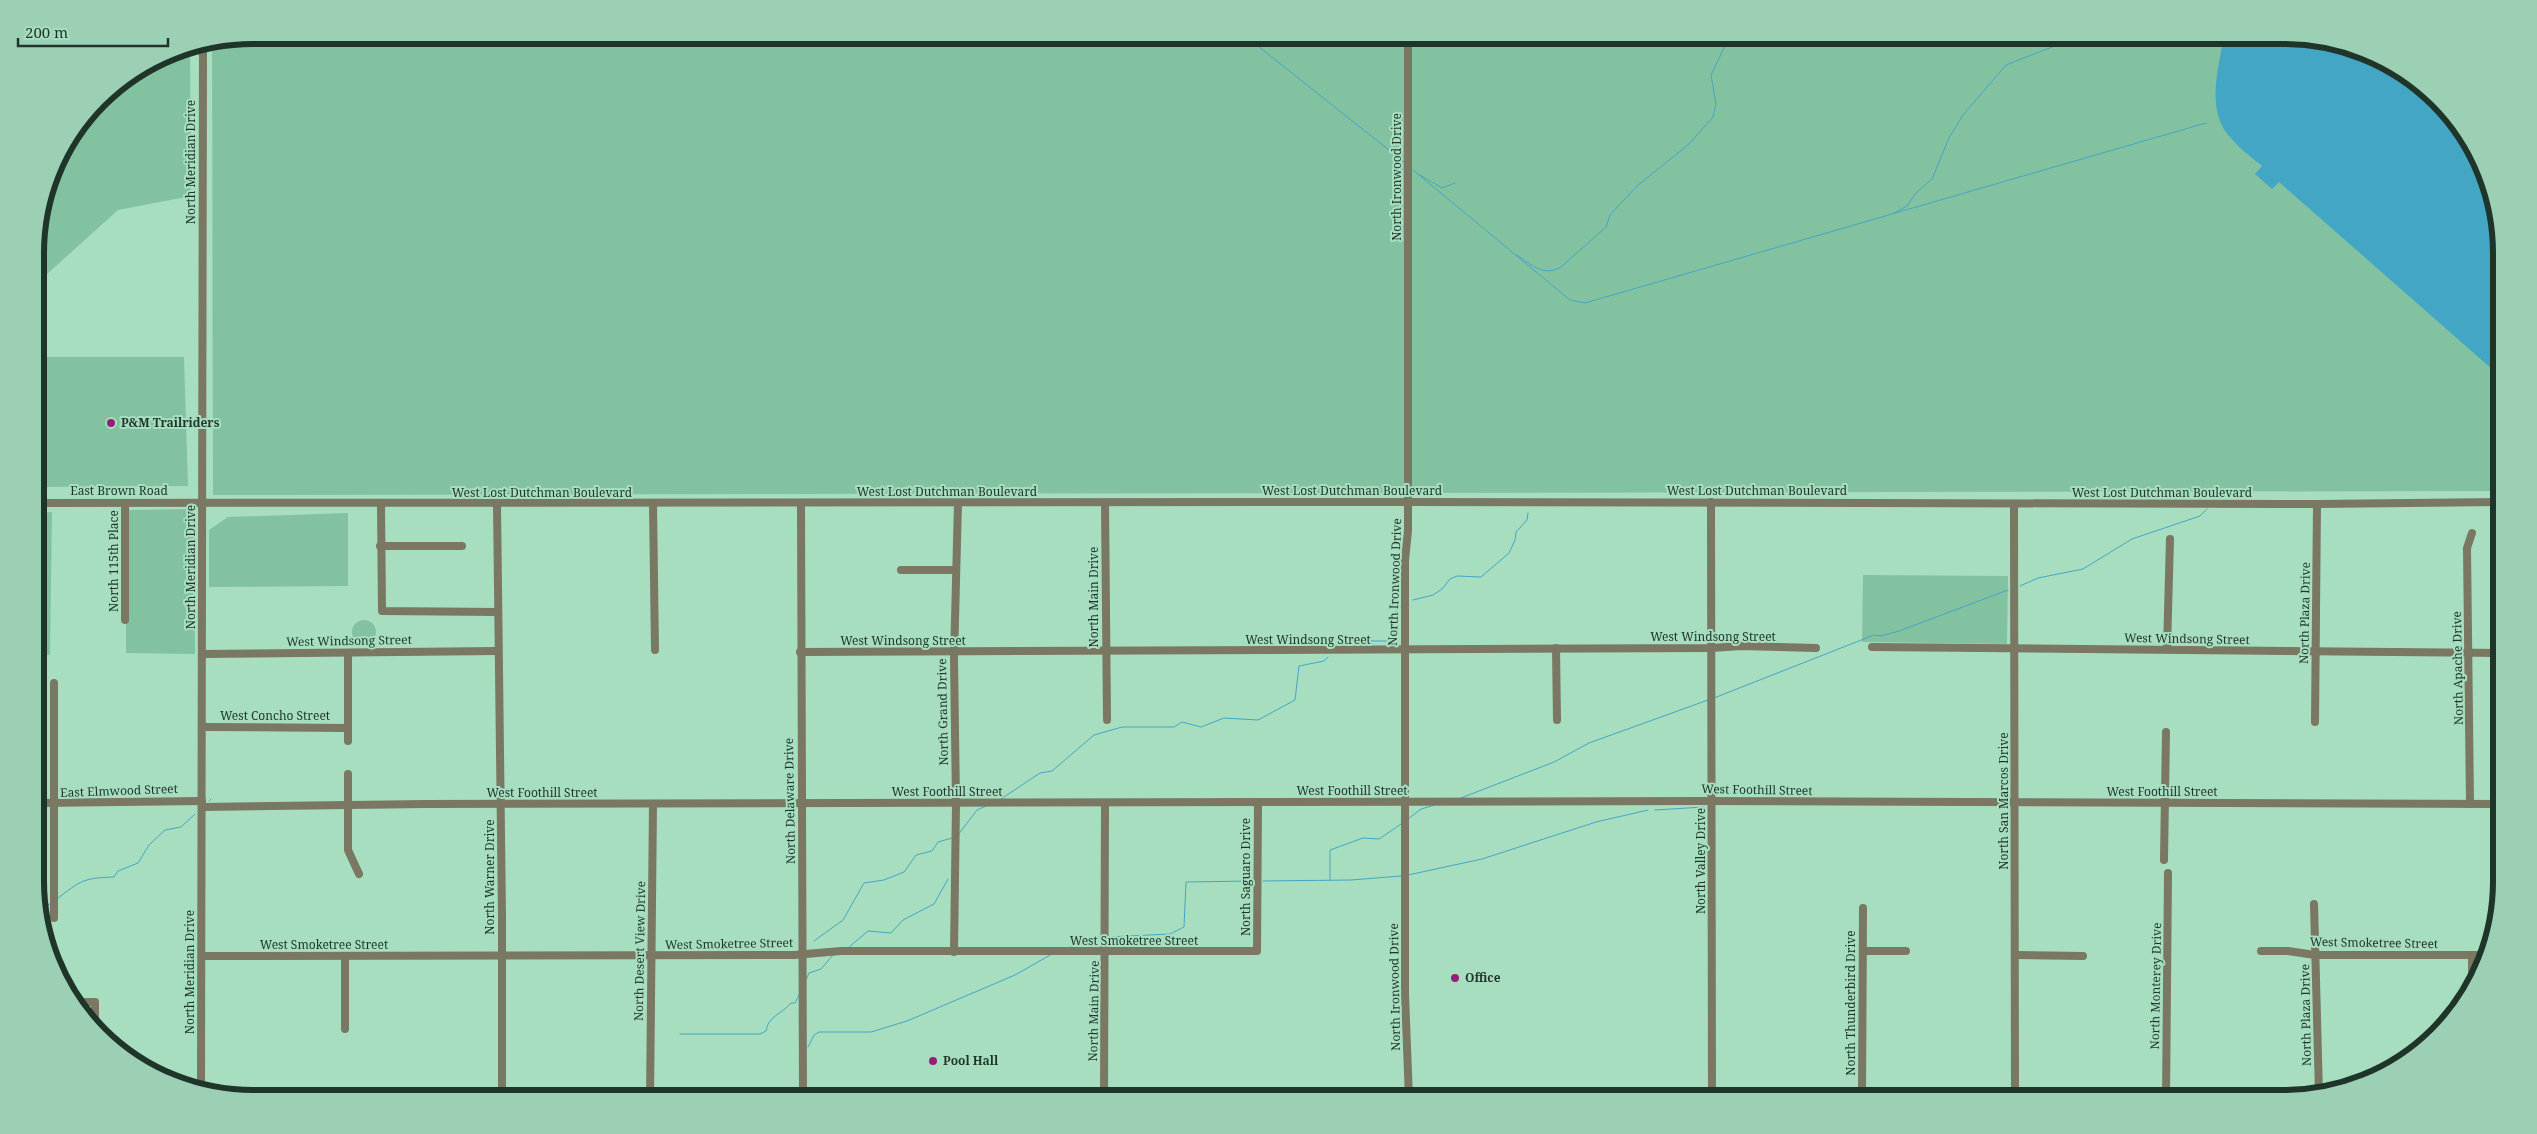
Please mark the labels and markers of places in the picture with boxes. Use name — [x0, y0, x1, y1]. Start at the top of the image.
place label: P&M Trailriders — [121, 414, 220, 431]
marker: P&M Trailriders — [105, 417, 117, 429]
place label: Office — [1465, 969, 1501, 986]
marker: Office — [1449, 972, 1461, 984]
place label: Pool Hall — [943, 1052, 999, 1069]
marker: Pool Hall — [927, 1055, 939, 1067]

